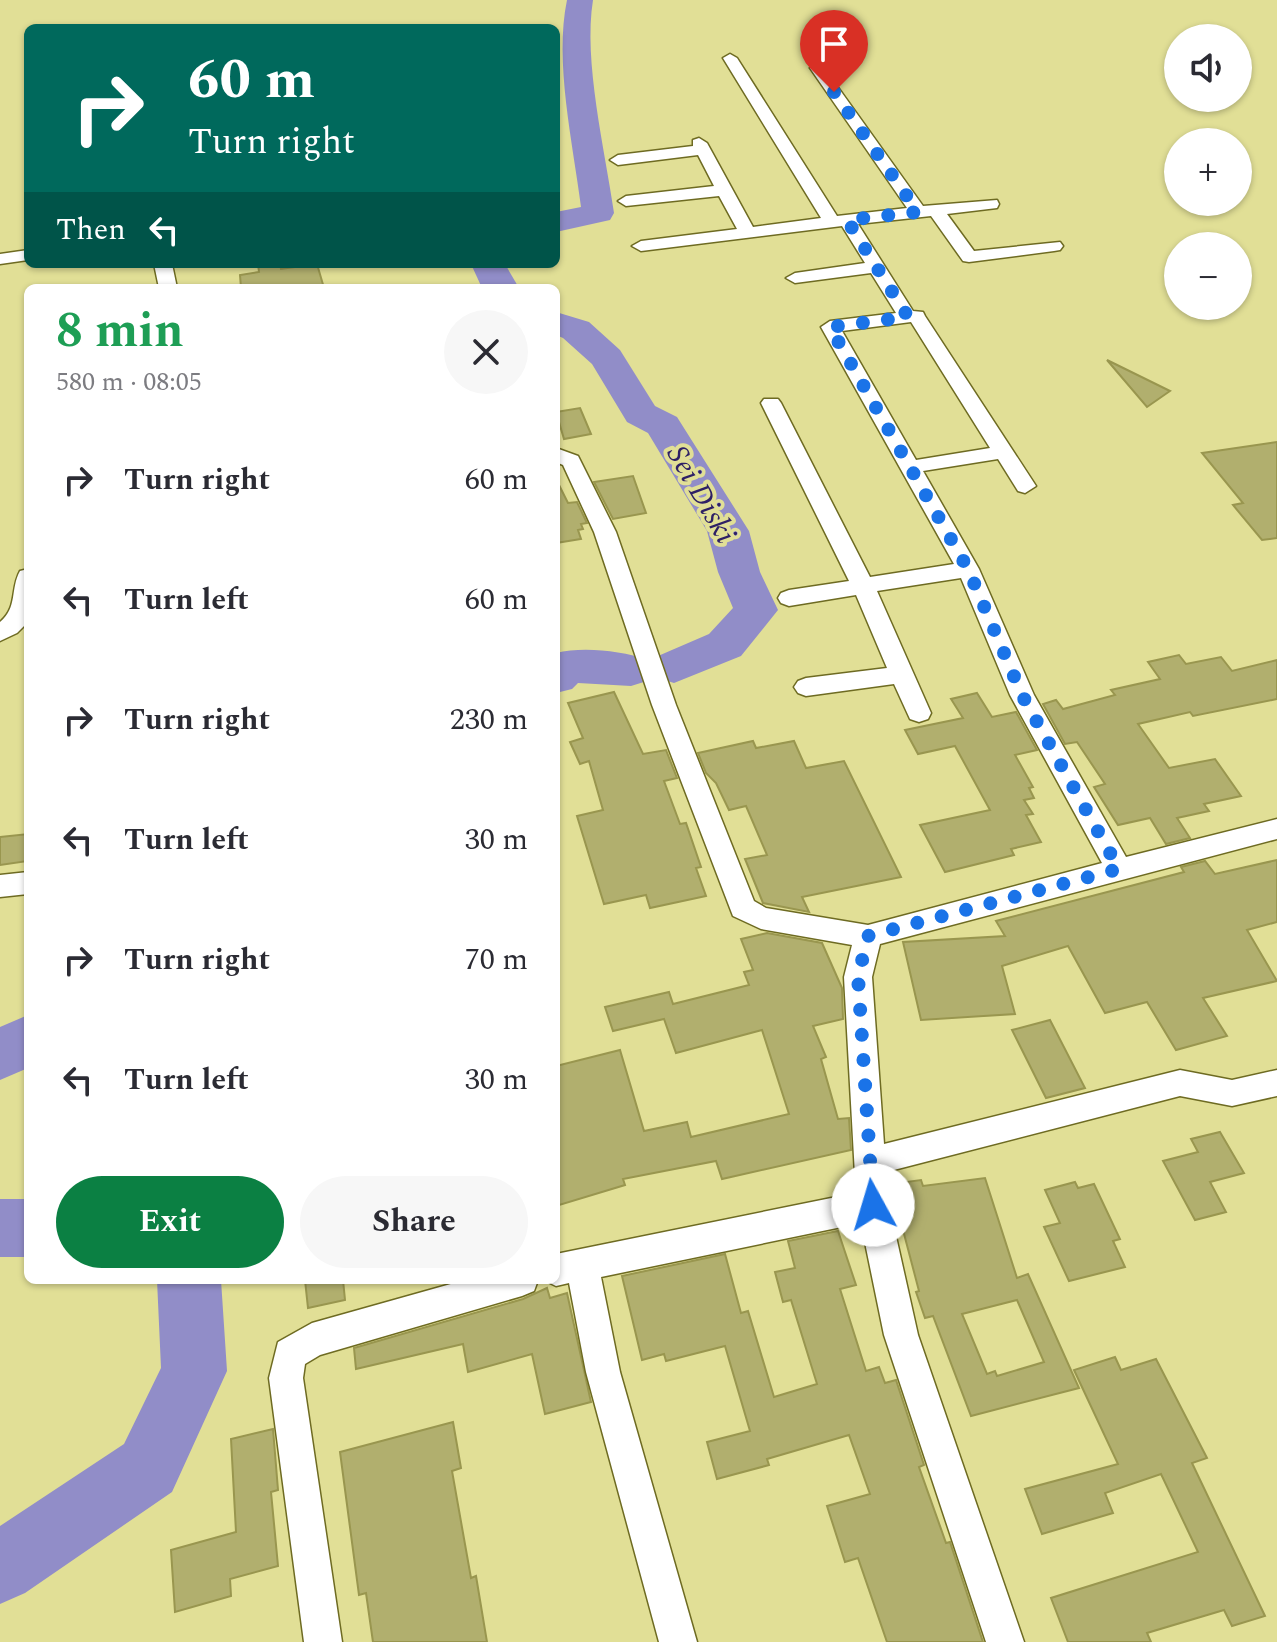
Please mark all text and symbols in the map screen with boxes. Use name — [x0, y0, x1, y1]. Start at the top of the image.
pin — [800, 10, 868, 92]
icon: arrive — [812, 22, 856, 66]
map controls — [1164, 24, 1252, 320]
button: sound — [1164, 24, 1252, 112]
text: 60 m — [188, 38, 315, 123]
icon: right — [56, 56, 160, 160]
text: Turn right — [188, 115, 355, 170]
button: + — [1164, 128, 1252, 216]
text: Then — [56, 207, 126, 253]
icon: left — [142, 208, 186, 252]
button: − — [1164, 232, 1252, 320]
text: 8 min — [56, 295, 184, 368]
button: close — [444, 310, 528, 394]
text: 580 m · 08:05 — [56, 362, 202, 402]
water label: Sei Diski — [654, 437, 748, 552]
text: Turn right — [124, 457, 270, 503]
text: 60 m — [465, 457, 528, 503]
icon: right — [56, 458, 100, 502]
text: Turn left — [124, 577, 249, 623]
text: 60 m — [465, 577, 528, 623]
icon: left — [56, 578, 100, 622]
text: Turn right — [124, 697, 270, 743]
text: 230 m — [450, 697, 528, 743]
icon: right — [56, 698, 100, 742]
text: Turn left — [124, 817, 249, 863]
text: 30 m — [465, 817, 528, 863]
icon: left — [56, 818, 100, 862]
text: Turn right — [124, 937, 270, 983]
text: 70 m — [465, 937, 528, 983]
icon: right — [56, 938, 100, 982]
text: Turn left — [124, 1057, 249, 1103]
text: 30 m — [465, 1057, 528, 1103]
icon: left — [56, 1058, 100, 1102]
position arrow — [831, 1163, 915, 1247]
button: Exit — [56, 1176, 284, 1268]
button: Share — [300, 1176, 528, 1268]

